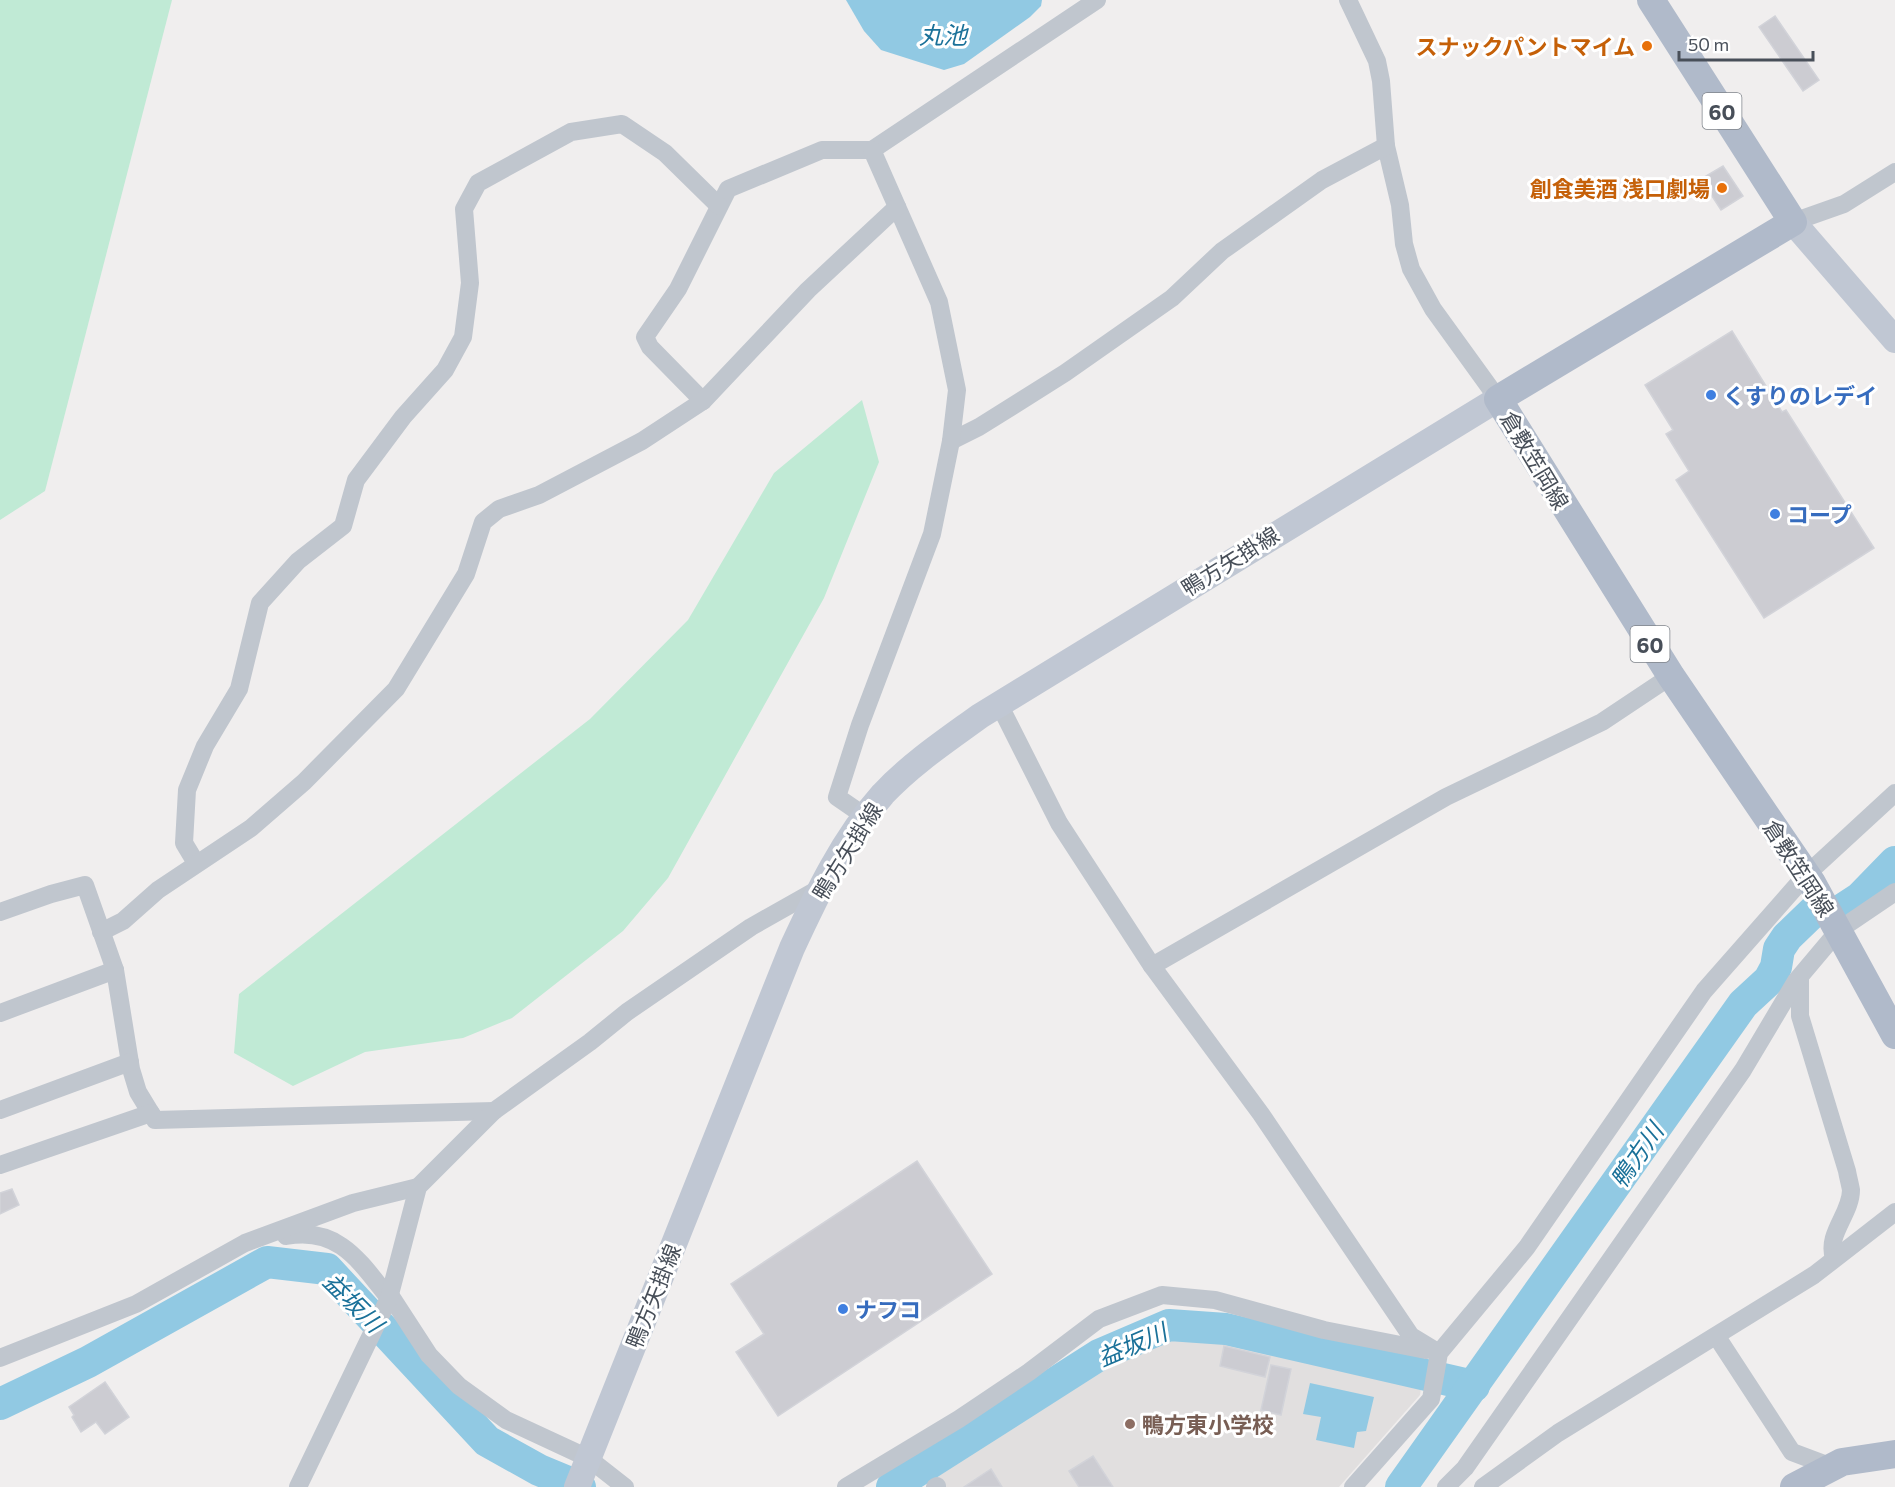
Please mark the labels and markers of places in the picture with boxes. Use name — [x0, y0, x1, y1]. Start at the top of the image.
place label: スナックパントマイム — [1415, 33, 1635, 60]
marker: スナックパントマイム — [1640, 39, 1654, 53]
place label: 創食美酒 浅口劇場 — [1530, 175, 1710, 202]
marker: 創食美酒 浅口劇場 — [1715, 181, 1729, 195]
place label: くすりのレデイ — [1723, 382, 1877, 409]
marker: くすりのレデイ — [1704, 388, 1718, 402]
place label: コープ — [1787, 501, 1852, 528]
marker: コープ — [1768, 507, 1782, 521]
place label: ナフコ — [855, 1296, 921, 1323]
marker: ナフコ — [836, 1302, 850, 1316]
place label: 鴨方東小学校 — [1142, 1411, 1274, 1438]
marker: 鴨方東小学校 — [1123, 1417, 1137, 1431]

